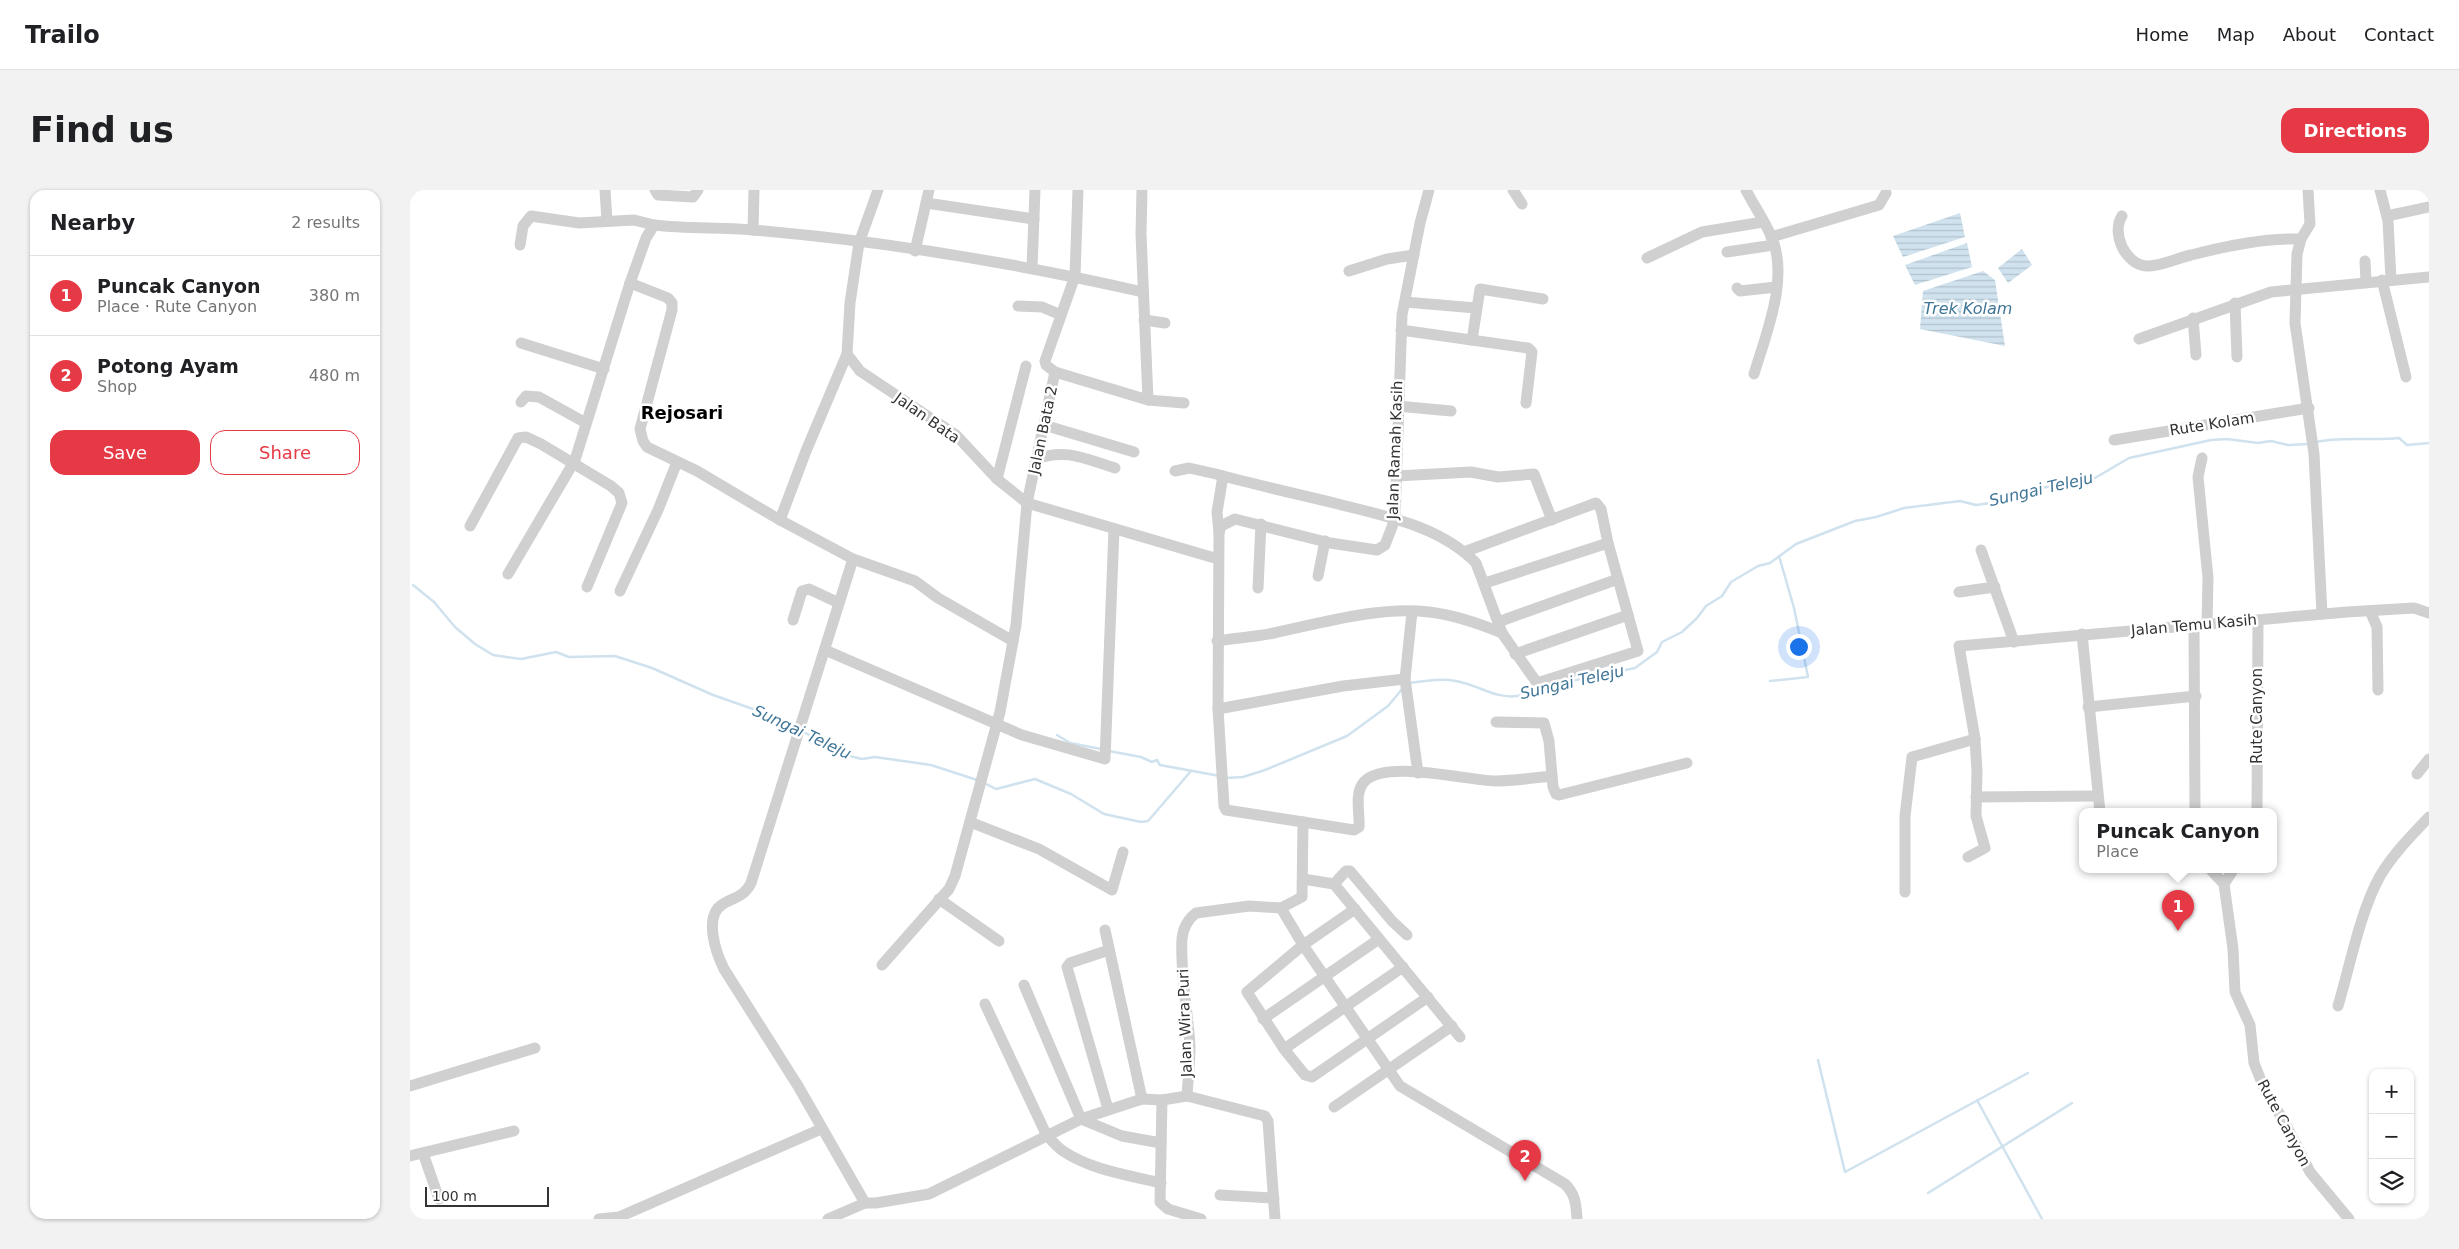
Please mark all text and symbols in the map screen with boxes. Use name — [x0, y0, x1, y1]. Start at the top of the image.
text: Trailo — [25, 21, 100, 49]
text: Home — [2136, 24, 2189, 45]
text: Map — [2217, 24, 2255, 45]
text: About — [2283, 24, 2336, 45]
text: Contact — [2364, 24, 2434, 45]
button: Directions — [2281, 108, 2429, 153]
text: Find us — [30, 110, 174, 150]
text: Nearby — [50, 211, 135, 235]
text: 2 results — [291, 213, 360, 232]
text: Puncak Canyon — [97, 275, 261, 297]
text: 1 — [60, 286, 72, 305]
text: 380 m — [309, 286, 360, 305]
text: Place · Rute Canyon — [97, 297, 257, 316]
water label: Trek Kolam — [1924, 299, 2012, 318]
text: Potong Ayam — [97, 355, 239, 377]
text: 2 — [60, 366, 72, 385]
text: 480 m — [309, 366, 360, 385]
text: Shop — [97, 377, 137, 396]
street label: Jalan Ramah Kasih — [1384, 380, 1406, 521]
street label: Jalan Bata 2 — [1025, 384, 1061, 477]
street label: Jalan Bata — [890, 388, 963, 447]
district label: Rejosari — [641, 402, 723, 423]
street label: Rute Kolam — [2168, 408, 2256, 440]
button: Save — [50, 430, 200, 475]
button: Share — [210, 430, 360, 475]
water label: Sungai Teleju — [1987, 468, 2095, 510]
street label: Jalan Temu Kasih — [2129, 611, 2258, 640]
your location — [1786, 634, 1812, 660]
water label: Sungai Teleju — [1518, 661, 1626, 703]
street label: Rute Canyon — [2248, 668, 2266, 764]
water label: Sungai Teleju — [750, 701, 854, 763]
popup — [2079, 808, 2277, 873]
text: Puncak Canyon — [2096, 820, 2260, 842]
text: Place — [2096, 842, 2139, 861]
pin: 1 — [2162, 890, 2194, 931]
street label: Jalan Wira Puri — [1174, 968, 1196, 1079]
map controls — [2369, 1069, 2414, 1204]
button: + — [2369, 1069, 2414, 1114]
street label: Rute Canyon — [2254, 1076, 2314, 1170]
button: − — [2369, 1114, 2414, 1159]
pin: 2 — [1509, 1140, 1541, 1181]
button: layers — [2369, 1159, 2414, 1204]
scale bar — [425, 1184, 549, 1207]
text: 100 m — [432, 1188, 477, 1204]

